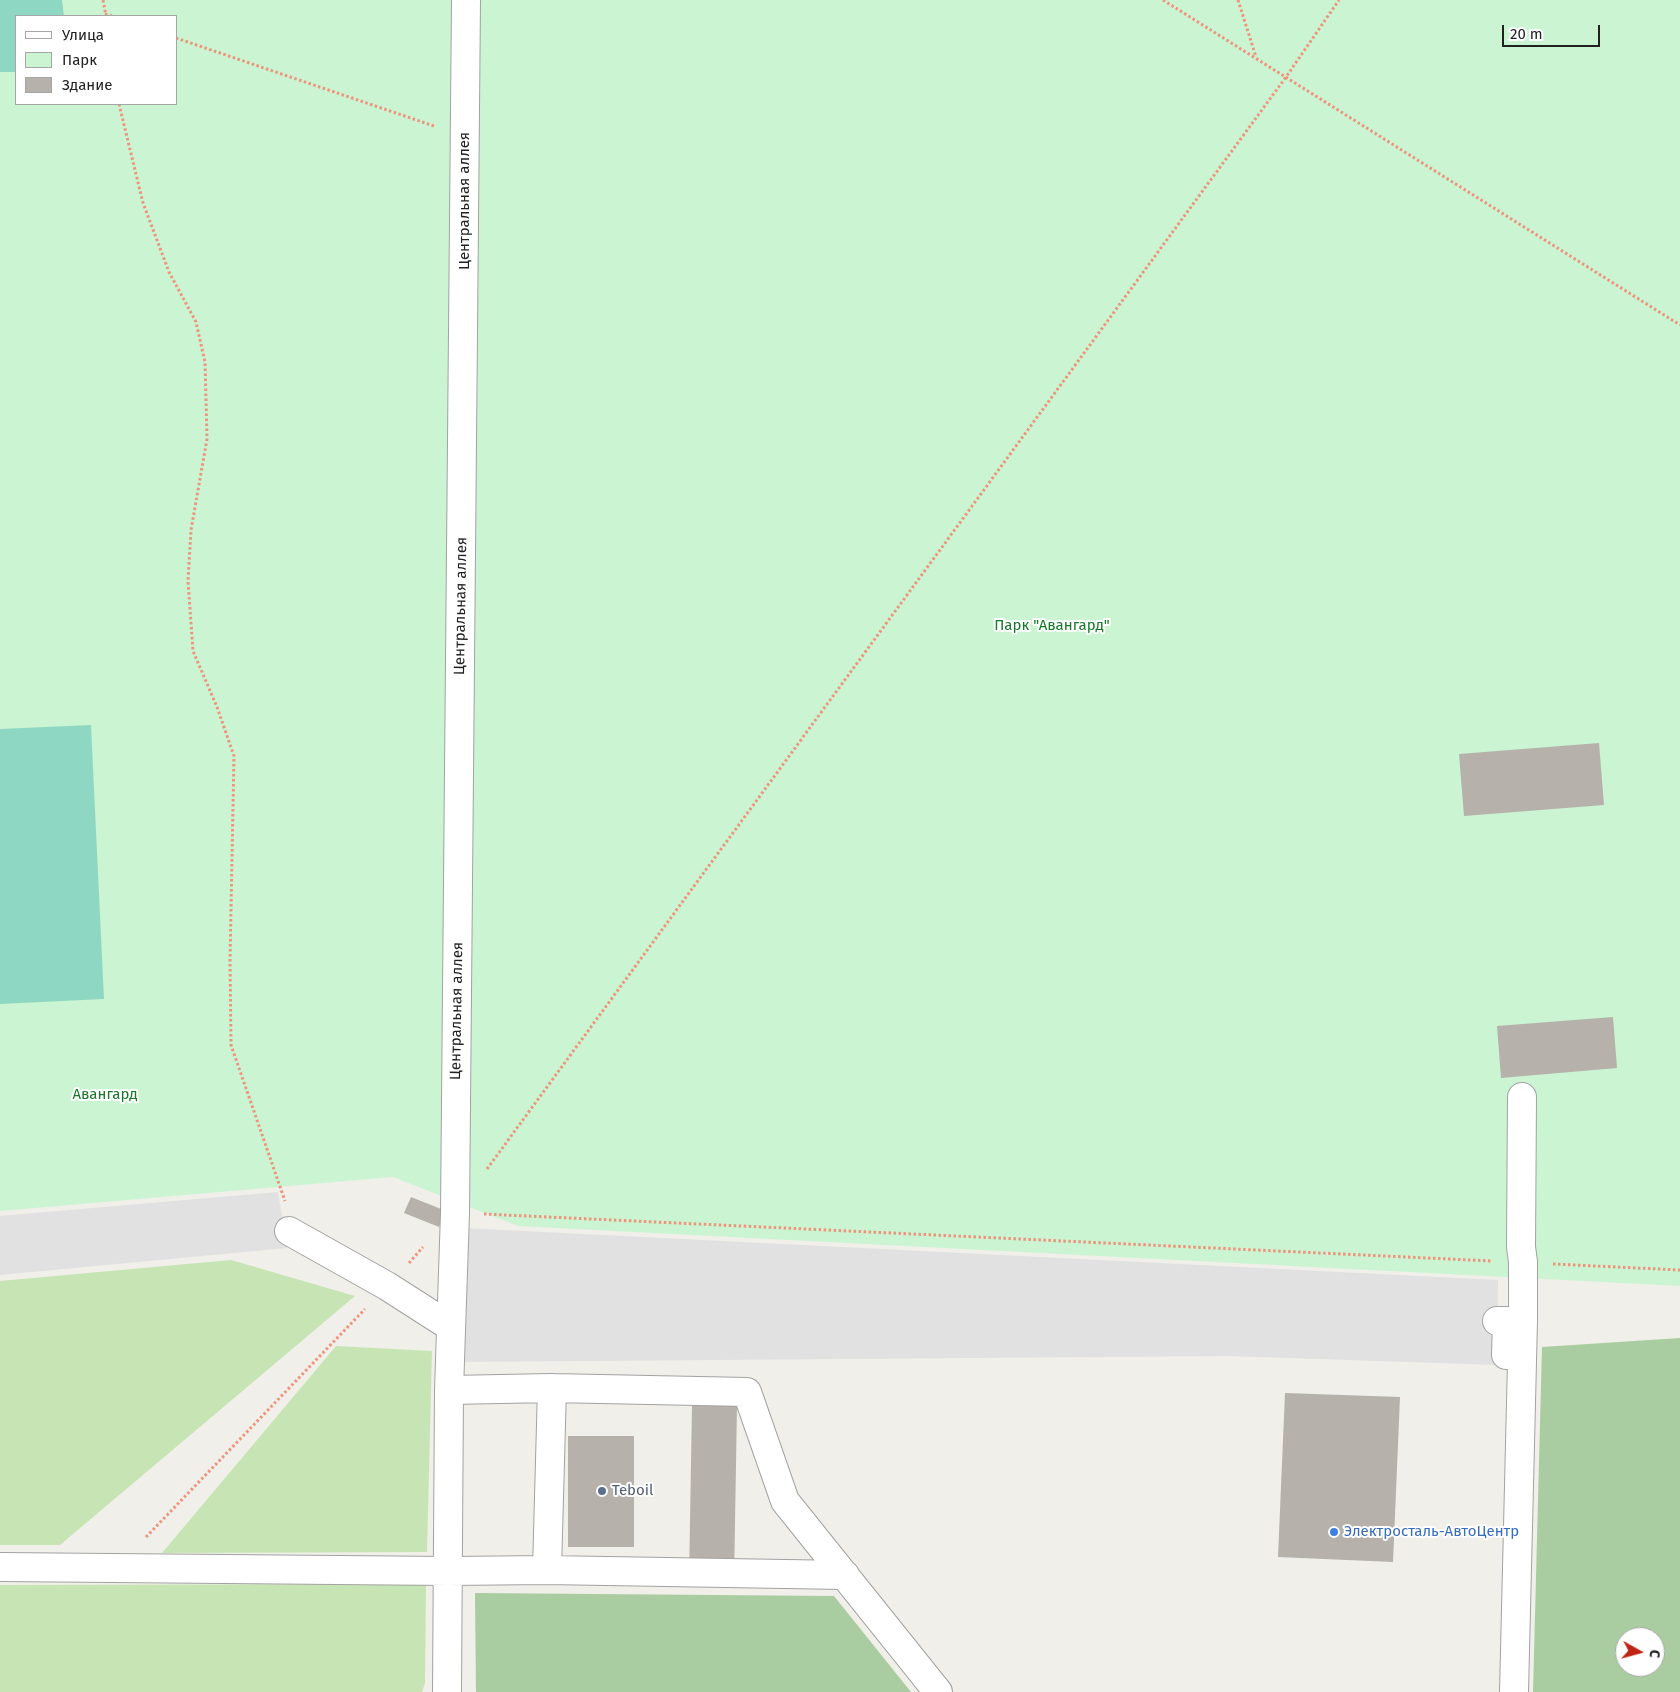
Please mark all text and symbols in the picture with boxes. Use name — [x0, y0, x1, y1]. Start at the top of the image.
legend — [15, 15, 178, 105]
scale bar — [1505, 15, 1602, 47]
text: 20 m — [1510, 25, 1543, 43]
text: Улица — [62, 26, 104, 44]
text: Парк — [62, 51, 97, 69]
text: Здание — [62, 76, 112, 94]
street label: Центральная аллея — [456, 132, 474, 270]
street label: Центральная аллея — [451, 537, 471, 675]
park label: Парк "Авангард" — [994, 617, 1110, 635]
street label: Центральная аллея — [447, 942, 467, 1080]
park label: Авангард — [72, 1086, 138, 1104]
place label: Teboil — [612, 1482, 653, 1500]
marker: Teboil — [596, 1485, 608, 1497]
place label: Электросталь-АвтоЦентр — [1344, 1523, 1519, 1541]
marker: Электросталь-АвтоЦентр — [1328, 1526, 1340, 1538]
north arrow — [1615, 1627, 1665, 1677]
text: С — [1645, 1649, 1663, 1659]

